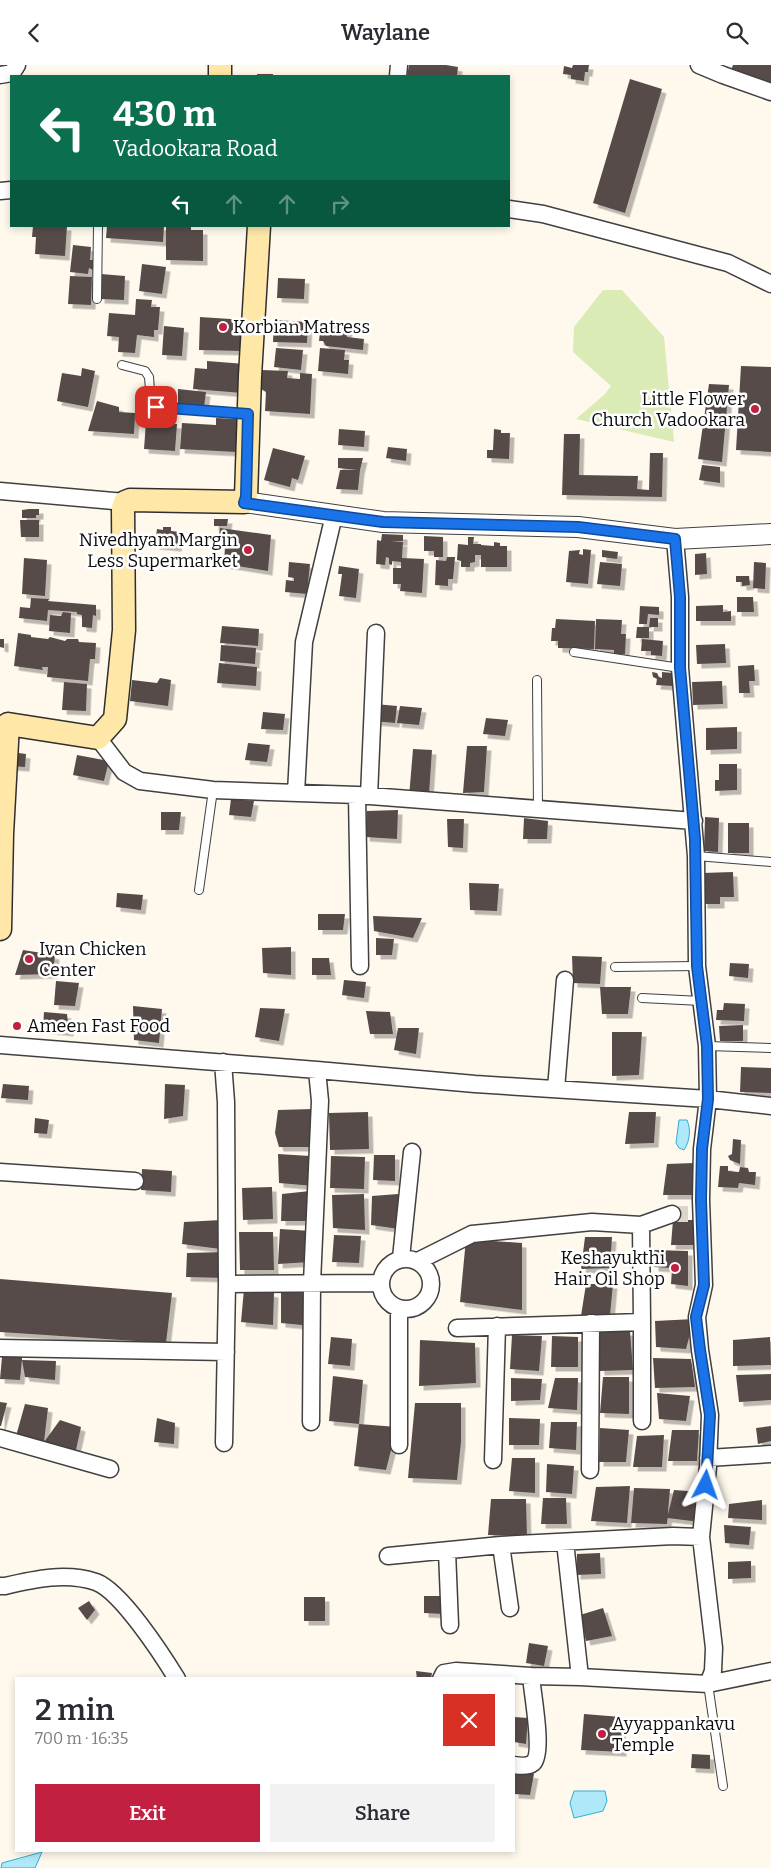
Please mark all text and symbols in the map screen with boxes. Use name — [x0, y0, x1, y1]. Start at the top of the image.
icon: back — [20, 19, 48, 47]
text: Waylane — [341, 19, 430, 46]
icon: search — [723, 19, 751, 47]
text: 430 m — [113, 93, 216, 135]
icon: left — [30, 95, 95, 160]
text: Vadookara Road — [113, 135, 278, 162]
icon: left — [167, 190, 195, 218]
icon: ahead — [220, 190, 248, 218]
icon: ahead — [273, 190, 301, 218]
icon: right — [326, 190, 354, 218]
place label: Korbian Matress — [233, 316, 370, 338]
marker: Korbian Matress — [217, 321, 229, 333]
pin — [135, 386, 177, 428]
place label: Little Flower Church Vadookara — [591, 388, 745, 431]
icon: arrive — [142, 393, 170, 421]
marker: Little Flower Church Vadookara — [749, 403, 761, 415]
place label: Nivedhyam Margin Less Supermarket — [79, 529, 239, 572]
marker: Nivedhyam Margin Less Supermarket — [242, 544, 254, 556]
place label: Ivan Chicken Center — [39, 938, 147, 981]
marker: Ivan Chicken Center — [23, 953, 35, 965]
place label: Ameen Fast Food — [27, 1015, 170, 1037]
marker: Ameen Fast Food — [11, 1020, 23, 1032]
place label: Keshayukthi Hair Oil Shop — [554, 1247, 665, 1290]
marker: Keshayukthi Hair Oil Shop — [669, 1262, 681, 1274]
position arrow — [679, 1458, 731, 1510]
text: 2 min — [35, 1692, 114, 1728]
button: close — [443, 1694, 495, 1746]
place label: Ayyappankavu Temple — [612, 1713, 735, 1756]
marker: Ayyappankavu Temple — [596, 1728, 608, 1740]
text: 700 m · 16:35 — [35, 1729, 128, 1748]
button: Exit — [35, 1784, 260, 1842]
button: Share — [270, 1784, 495, 1842]

